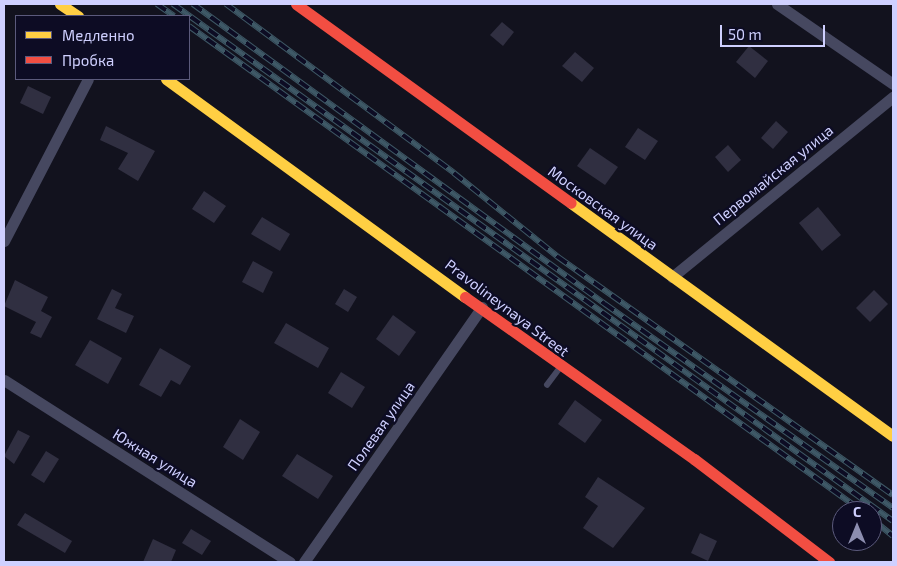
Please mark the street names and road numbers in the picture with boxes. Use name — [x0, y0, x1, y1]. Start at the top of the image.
street label: Первомайская улица — [709, 121, 837, 229]
street label: Московская улица — [545, 162, 661, 254]
street label: Pravolineynaya Street — [442, 256, 572, 360]
street label: Полевая улица — [344, 378, 418, 474]
street label: Южная улица — [109, 425, 201, 491]

